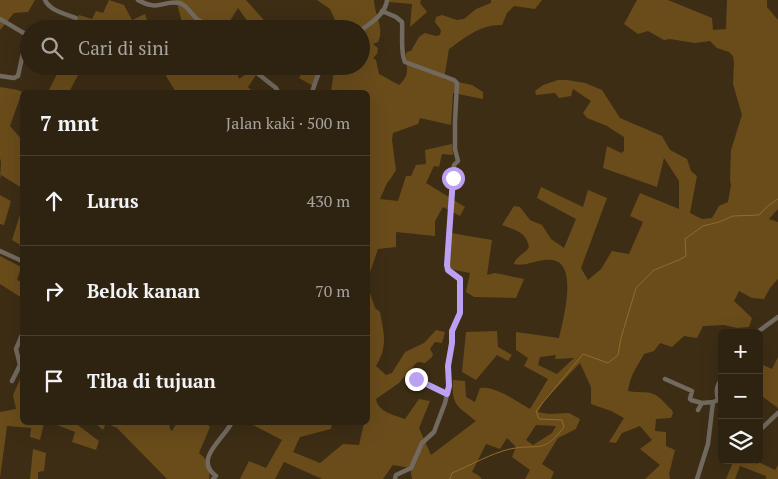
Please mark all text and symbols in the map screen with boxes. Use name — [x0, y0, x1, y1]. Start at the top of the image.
search box — [20, 20, 370, 75]
icon: search — [38, 34, 66, 62]
text: Cari di sini — [78, 35, 169, 60]
text: 7 mnt — [40, 109, 99, 137]
text: Jalan kaki · 500 m — [226, 112, 350, 134]
route start — [442, 167, 465, 190]
icon: ahead — [40, 187, 68, 215]
text: Lurus — [87, 188, 139, 213]
text: 430 m — [307, 190, 350, 212]
icon: right — [40, 277, 68, 305]
text: Belok kanan — [87, 278, 200, 303]
text: 70 m — [315, 280, 350, 302]
map controls — [718, 329, 763, 464]
button: + — [718, 329, 763, 374]
icon: arrive — [40, 367, 68, 395]
text: Tiba di tujuan — [87, 368, 216, 393]
route end — [405, 368, 428, 391]
button: − — [718, 374, 763, 419]
button: layers — [718, 419, 763, 464]

